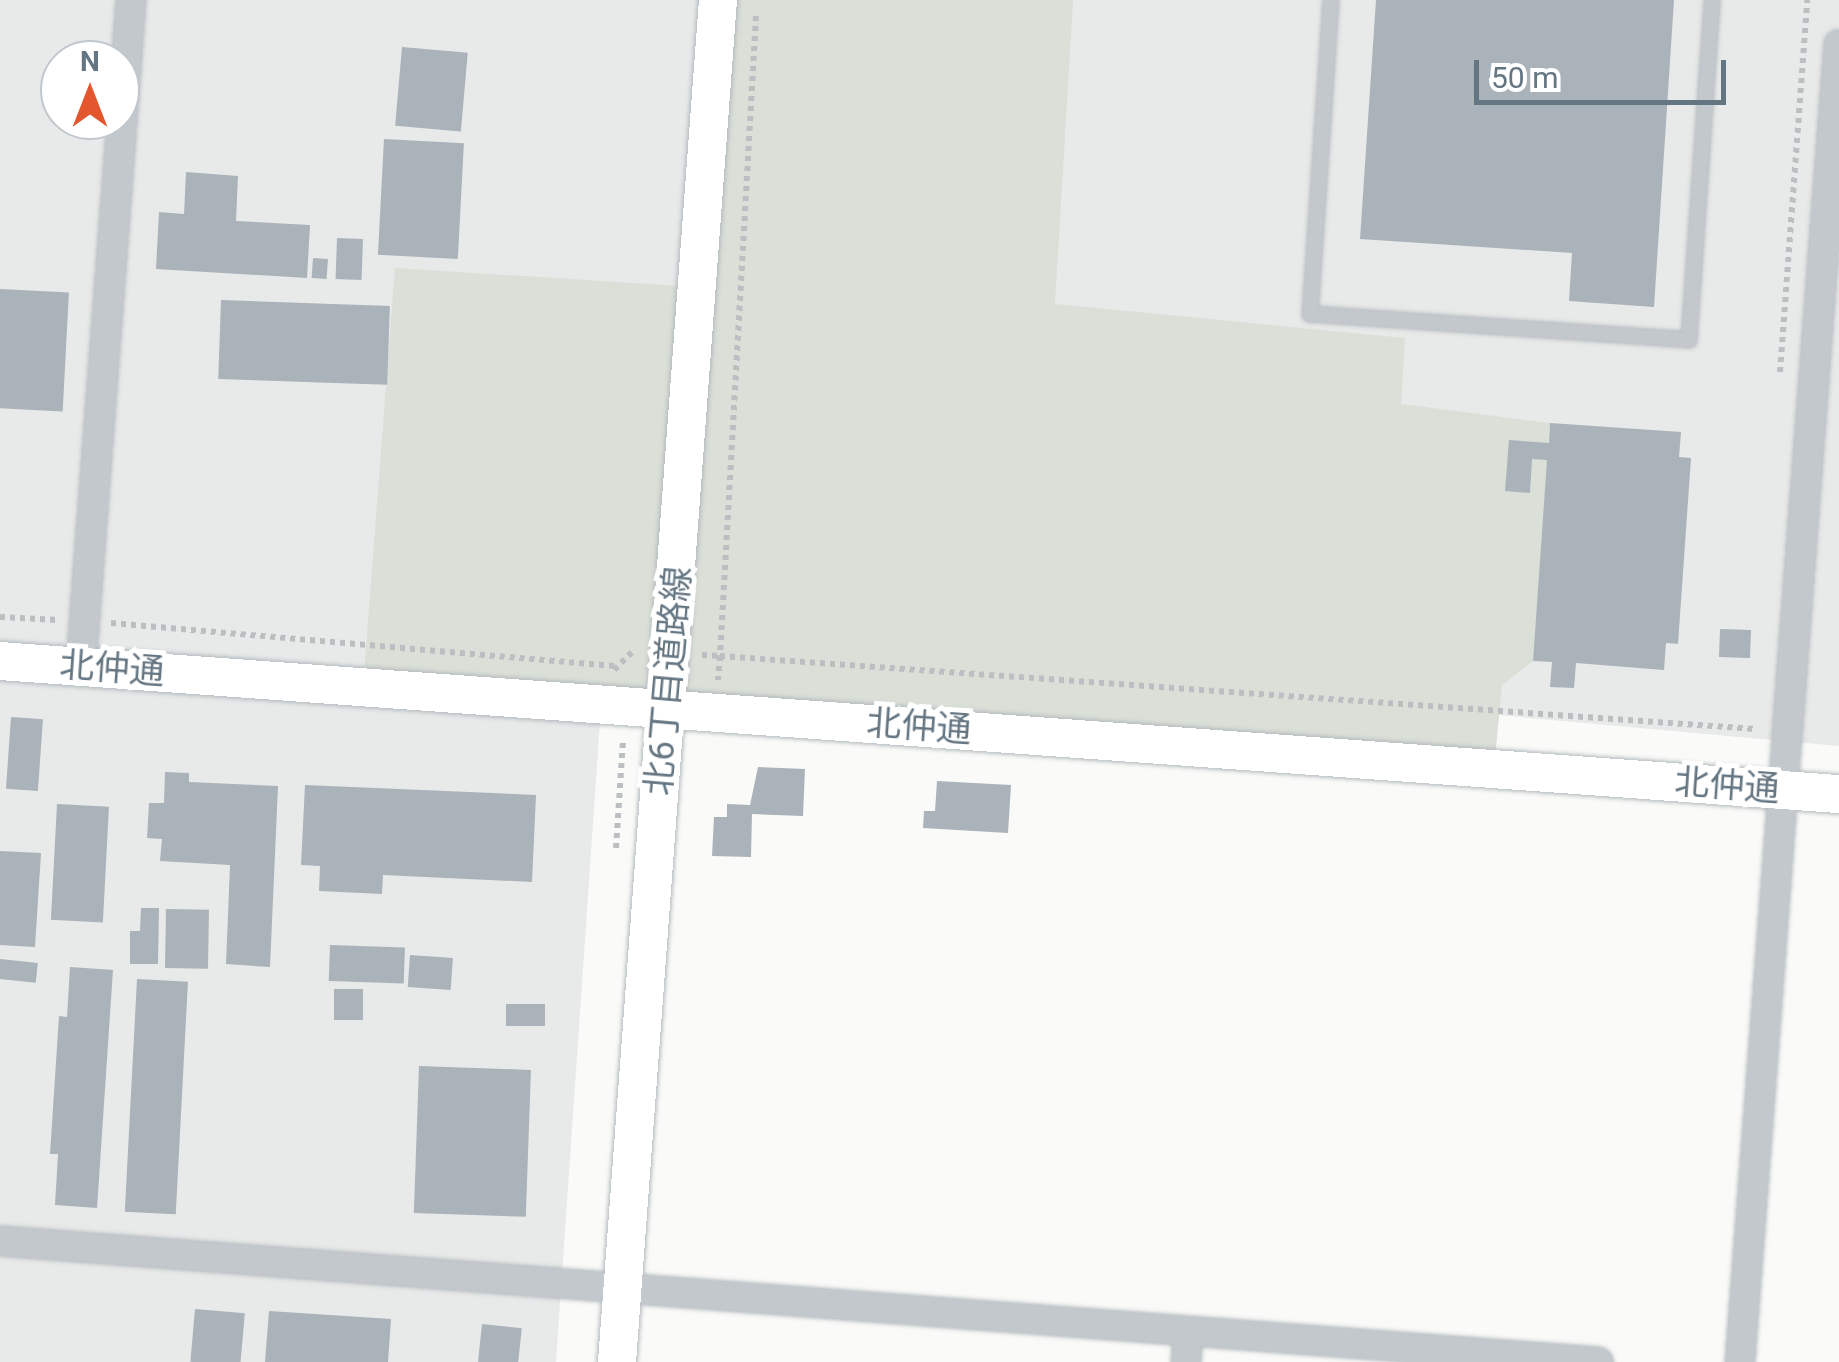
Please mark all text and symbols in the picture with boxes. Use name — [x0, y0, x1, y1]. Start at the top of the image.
north arrow — [40, 40, 140, 140]
scale bar — [1479, 40, 1732, 102]
text: N — [80, 45, 100, 78]
text: 50 m — [1491, 60, 1558, 95]
street label: 北6丁目道路線 — [638, 565, 700, 797]
street label: 北仲通 — [58, 644, 166, 694]
street label: 北仲通 — [865, 702, 973, 752]
street label: 北仲通 — [1673, 761, 1781, 811]

